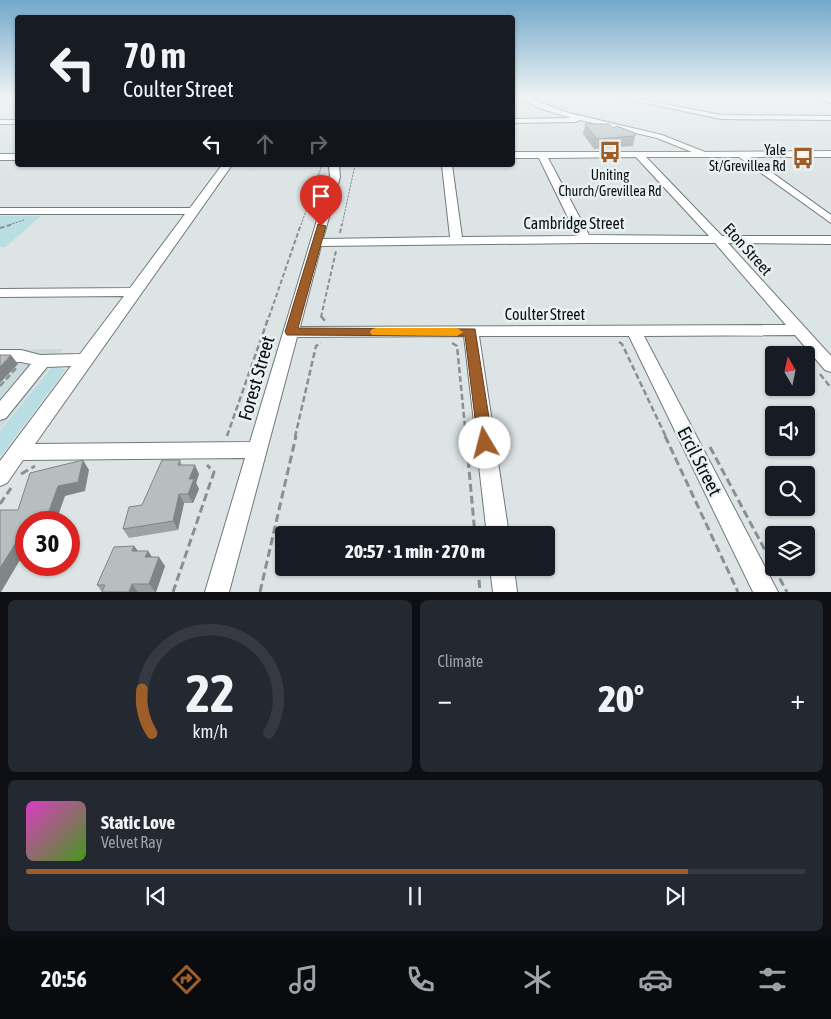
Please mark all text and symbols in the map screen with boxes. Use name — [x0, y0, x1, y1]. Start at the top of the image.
icon: left — [40, 35, 105, 100]
text: 70 m — [123, 35, 186, 75]
text: Coulter Street — [123, 76, 234, 102]
icon: left — [198, 130, 226, 158]
icon: ahead — [251, 130, 279, 158]
icon: right — [304, 130, 332, 158]
bus stop icon: Uniting Church/Grevillea Rd — [597, 139, 623, 165]
place label: Yale St/Grevillea Rd — [709, 142, 786, 174]
bus stop icon: Yale St/Grevillea Rd — [790, 145, 816, 171]
place label: Uniting Church/Grevillea Rd — [558, 167, 662, 199]
pin — [300, 175, 342, 226]
icon: arrive — [307, 182, 335, 210]
street label: Cambridge Street — [524, 214, 625, 233]
street label: Eton Street — [720, 219, 776, 279]
street label: Coulter Street — [505, 305, 586, 323]
street label: Forest Street — [233, 333, 279, 423]
north arrow — [765, 346, 815, 396]
map controls — [765, 346, 815, 576]
button: sound — [765, 406, 815, 456]
position arrow — [458, 416, 510, 468]
street label: Ercil Street — [673, 423, 727, 499]
button: search — [765, 466, 815, 516]
speed limit sign: 30 — [15, 511, 80, 576]
button: layers — [765, 526, 815, 576]
text: 20:57 · 1 min · 270 m — [345, 540, 485, 562]
text: Climate — [438, 652, 483, 670]
text: 22 — [185, 663, 234, 723]
text: 20° — [598, 677, 644, 720]
text: − — [438, 683, 452, 715]
text: + — [790, 683, 805, 715]
text: km/h — [192, 721, 227, 742]
text: Static Love — [101, 811, 175, 833]
text: Velvet Ray — [101, 833, 162, 851]
icon: previous — [142, 882, 170, 910]
icon: pause — [401, 882, 429, 910]
icon: next — [661, 882, 689, 910]
icon: directions — [169, 962, 204, 997]
icon: music — [286, 962, 321, 997]
icon: phone — [403, 962, 438, 997]
icon: climate — [520, 962, 555, 997]
icon: car — [638, 962, 673, 997]
icon: filters — [755, 962, 790, 997]
text: 20:56 — [41, 966, 87, 992]

